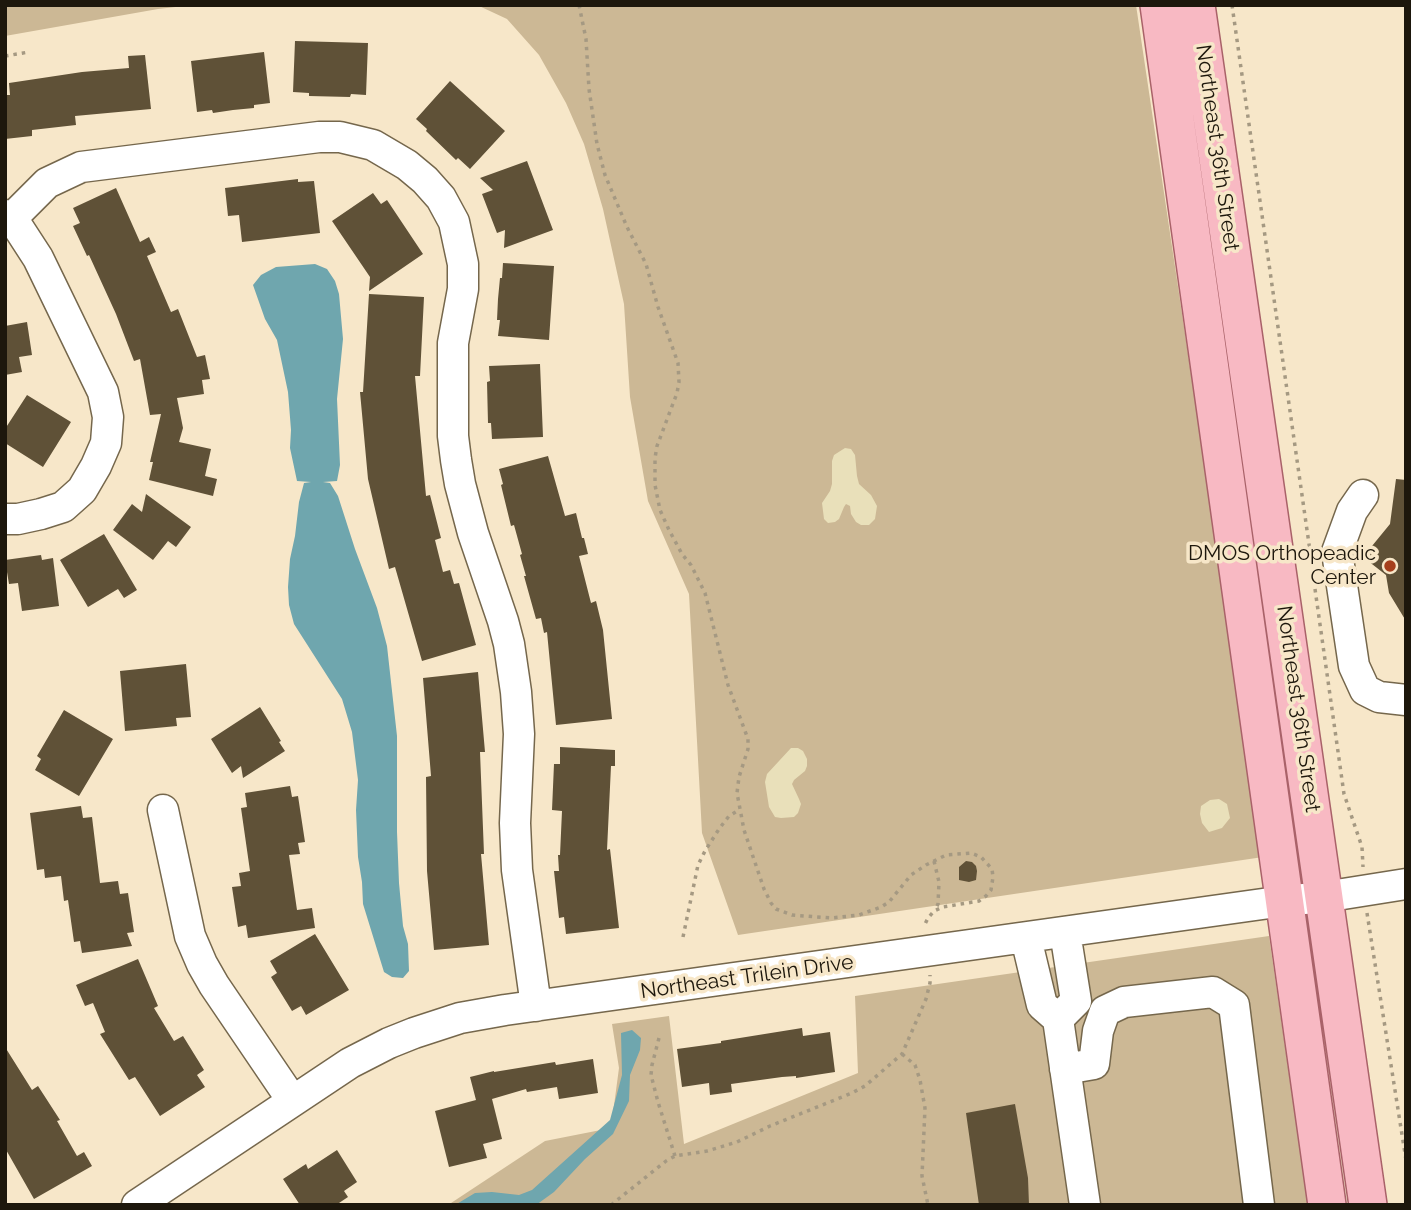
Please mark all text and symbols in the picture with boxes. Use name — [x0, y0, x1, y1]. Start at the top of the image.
street label: Northeast 36th Street — [1190, 43, 1244, 253]
place label: DMOS Orthopeadic Center — [1188, 541, 1376, 591]
marker: DMOS Orthopeadic Center — [1382, 558, 1398, 574]
street label: Northeast 36th Street — [1271, 604, 1325, 814]
street label: Northeast Trilein Drive — [639, 950, 855, 1004]

